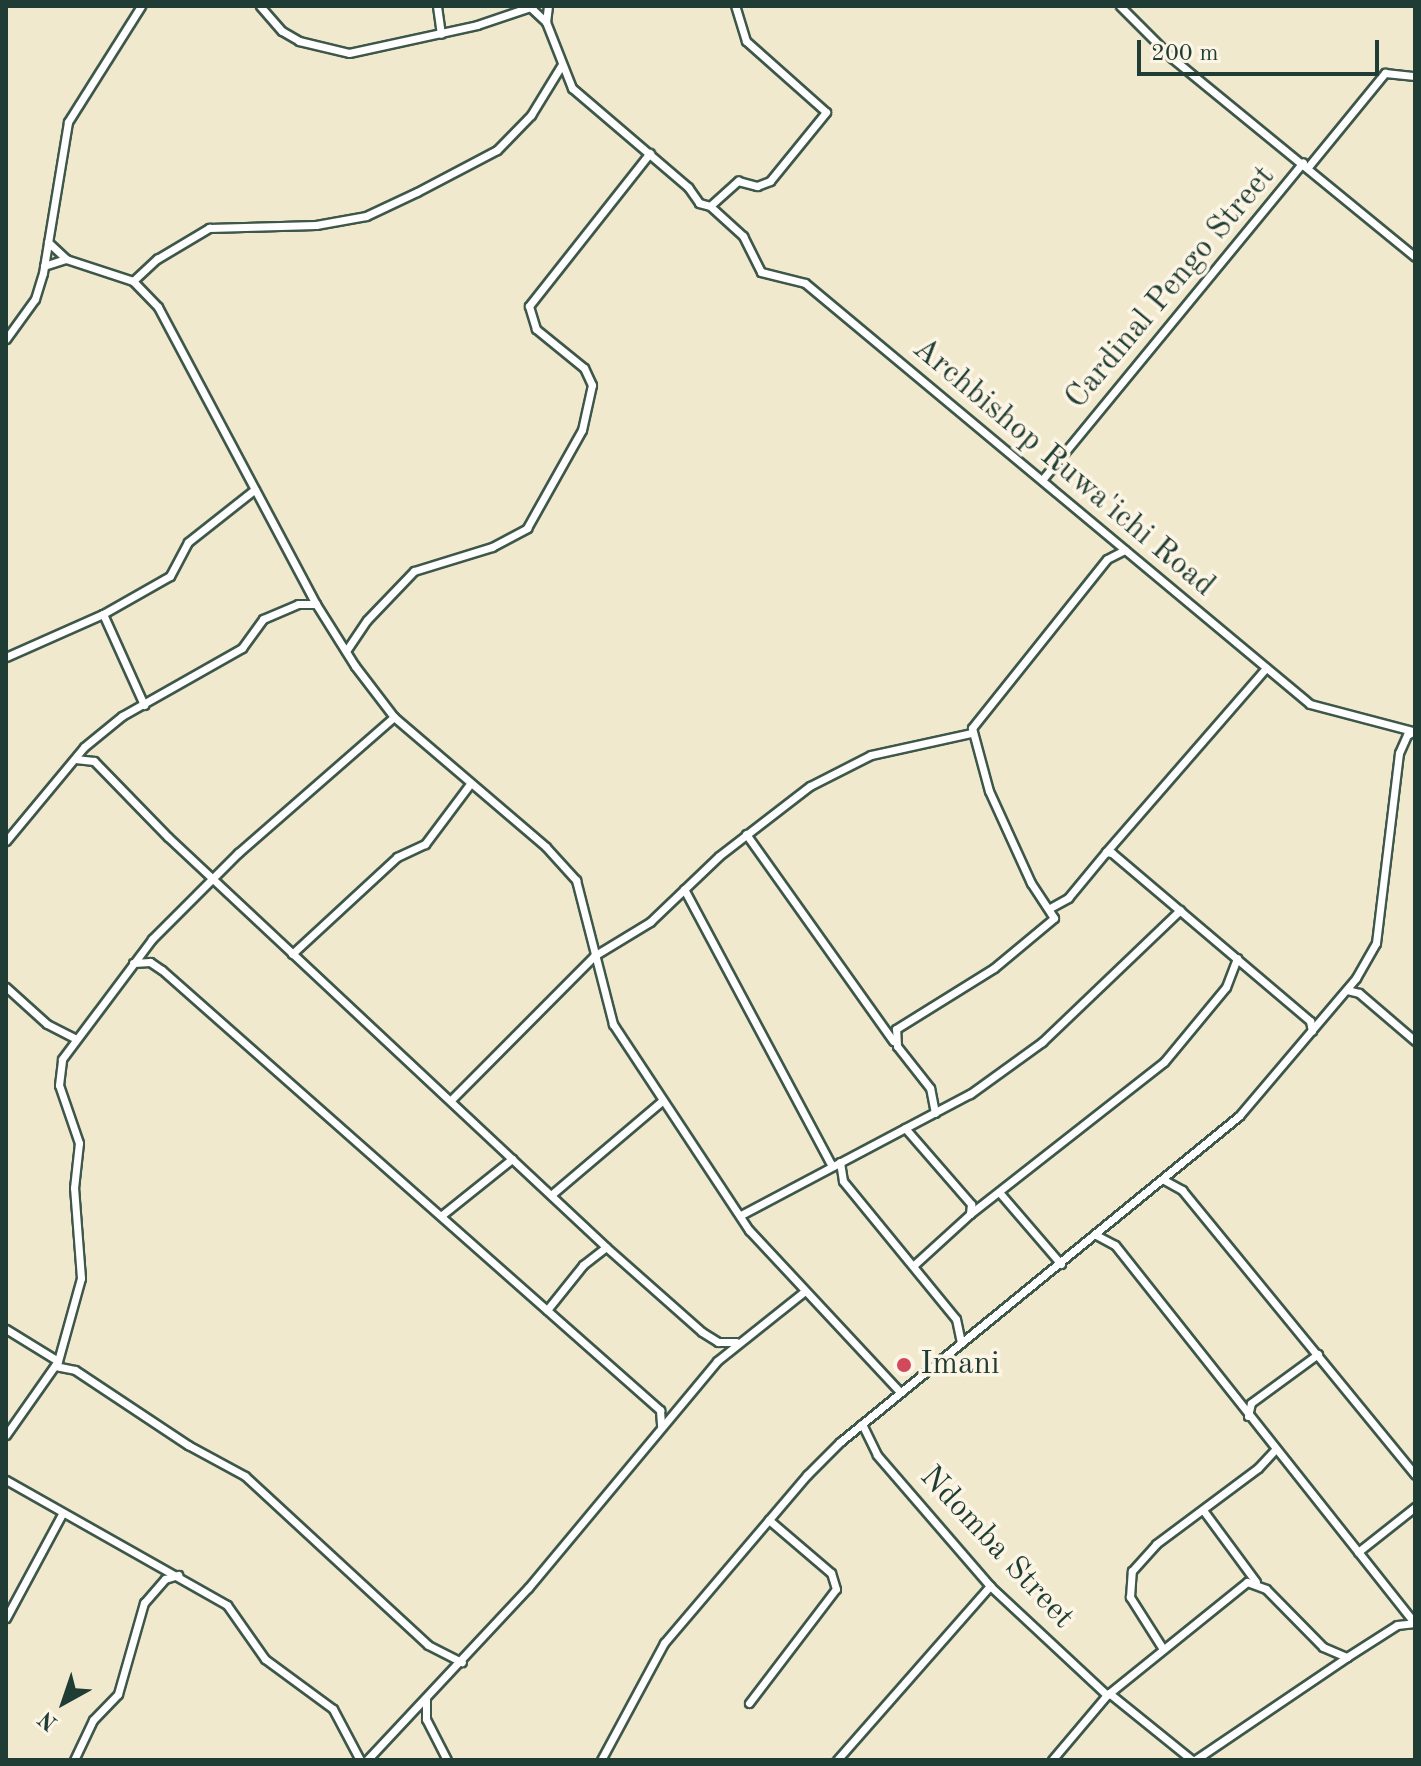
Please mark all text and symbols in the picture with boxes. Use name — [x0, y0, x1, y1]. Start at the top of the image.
scale bar — [1141, 24, 1383, 74]
text: 200 m — [1151, 42, 1219, 66]
street label: Cardinal Pengo Street — [1058, 159, 1284, 417]
street label: Archbishop Ruwa'ichi Road — [904, 330, 1222, 606]
place label: Imani — [920, 1346, 1000, 1384]
marker: Imani — [895, 1356, 913, 1374]
street label: Ndomba Street — [911, 1459, 1081, 1637]
north arrow — [24, 1662, 104, 1742]
text: N — [35, 1707, 62, 1734]

